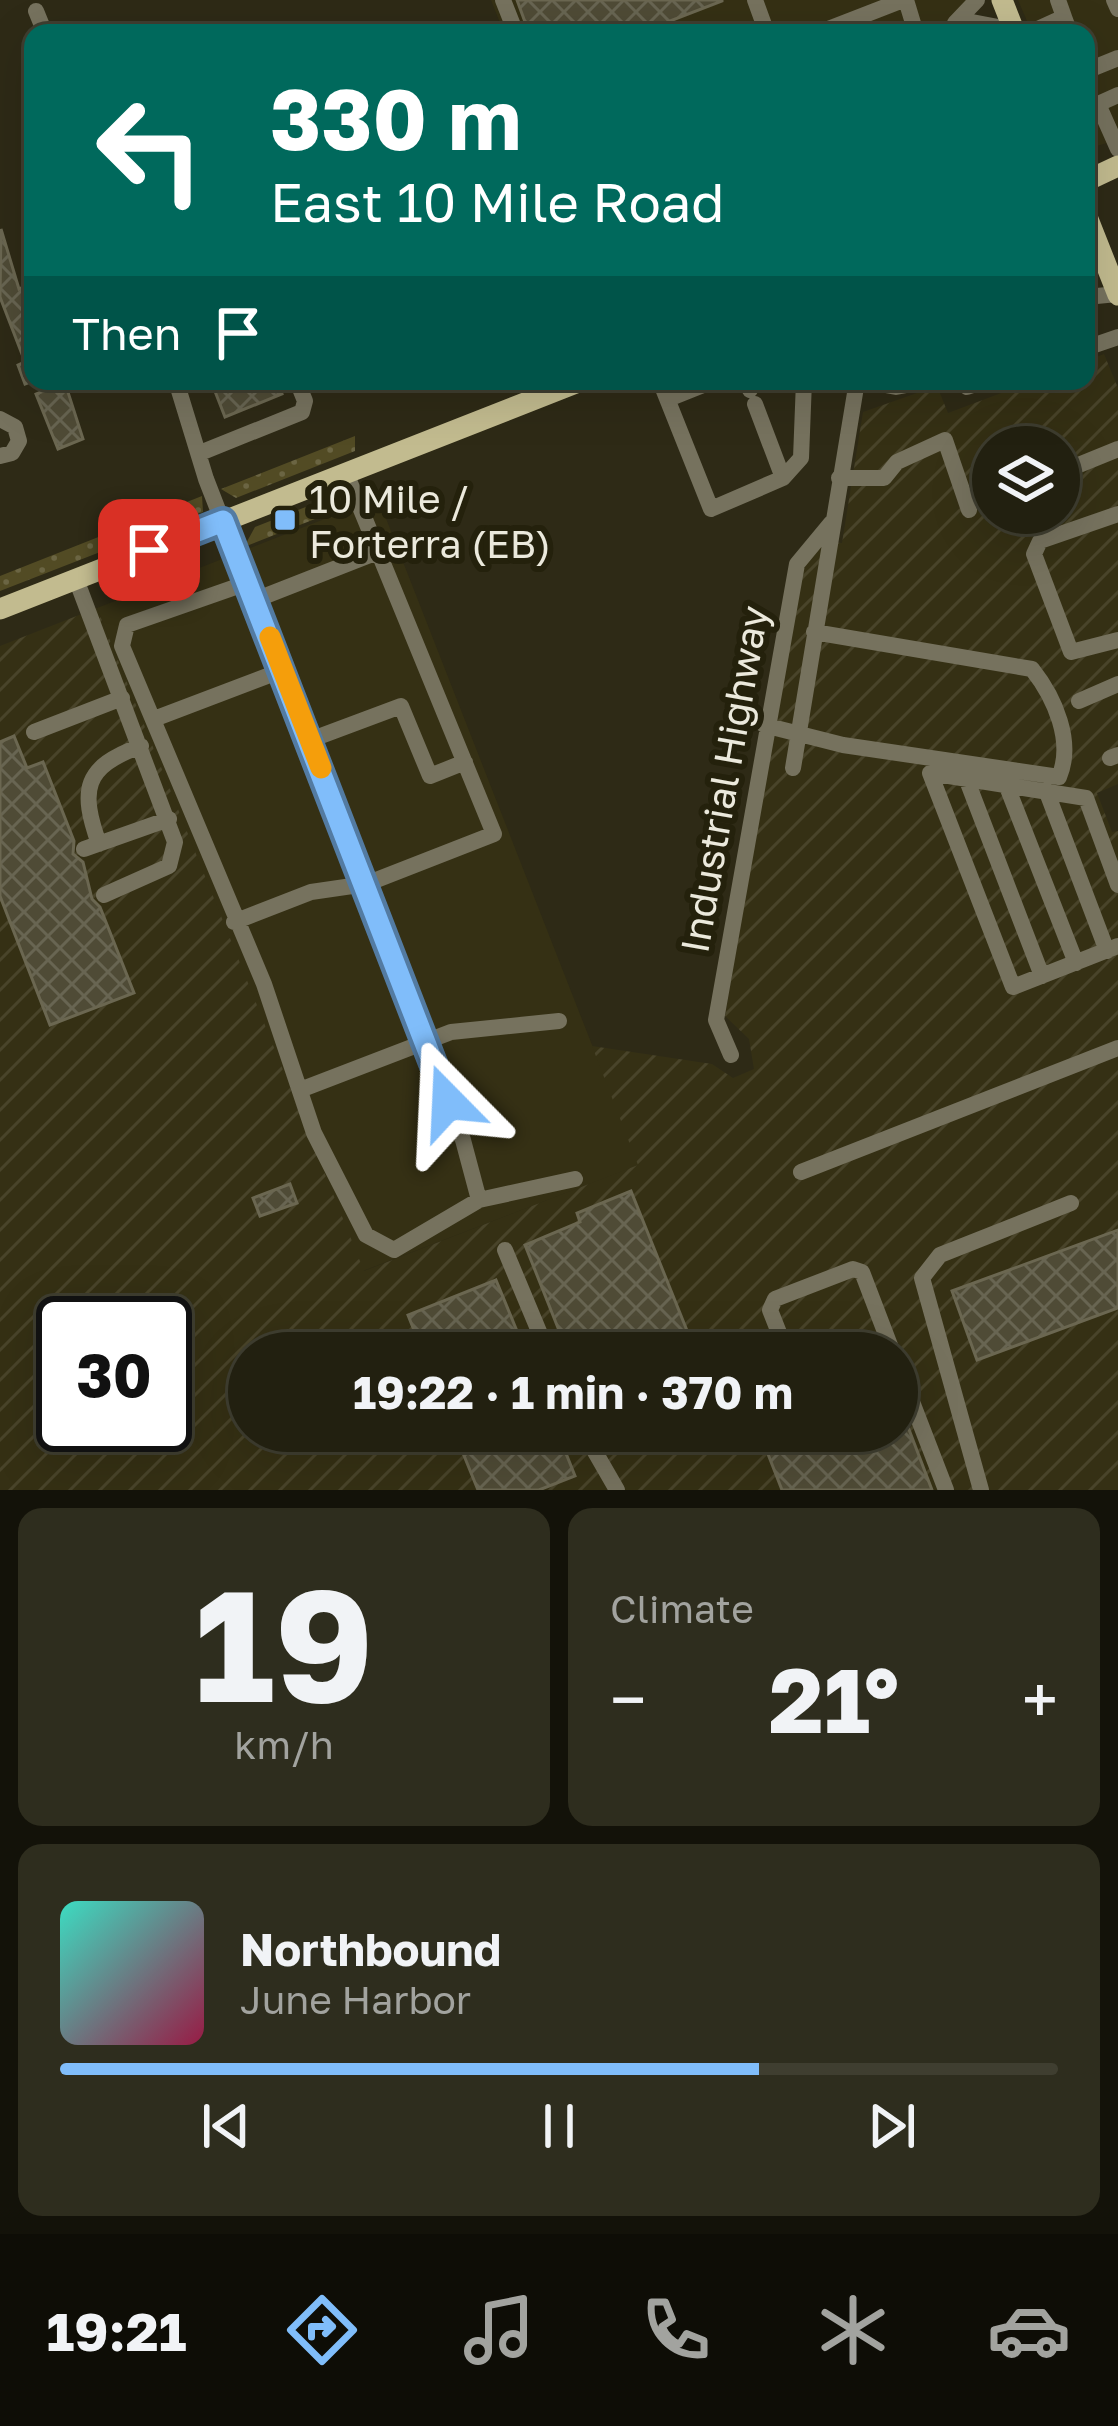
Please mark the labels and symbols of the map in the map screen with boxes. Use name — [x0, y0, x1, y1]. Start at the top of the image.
place label: 10 Mile / Forterra (EB) — [309, 475, 551, 567]
pin — [98, 499, 200, 601]
marker: 10 Mile / Forterra (EB) — [272, 507, 298, 533]
street label: Industrial Highway — [670, 602, 778, 956]
position arrow — [385, 1039, 511, 1165]
speed limit sign: 30 — [36, 1296, 192, 1452]

